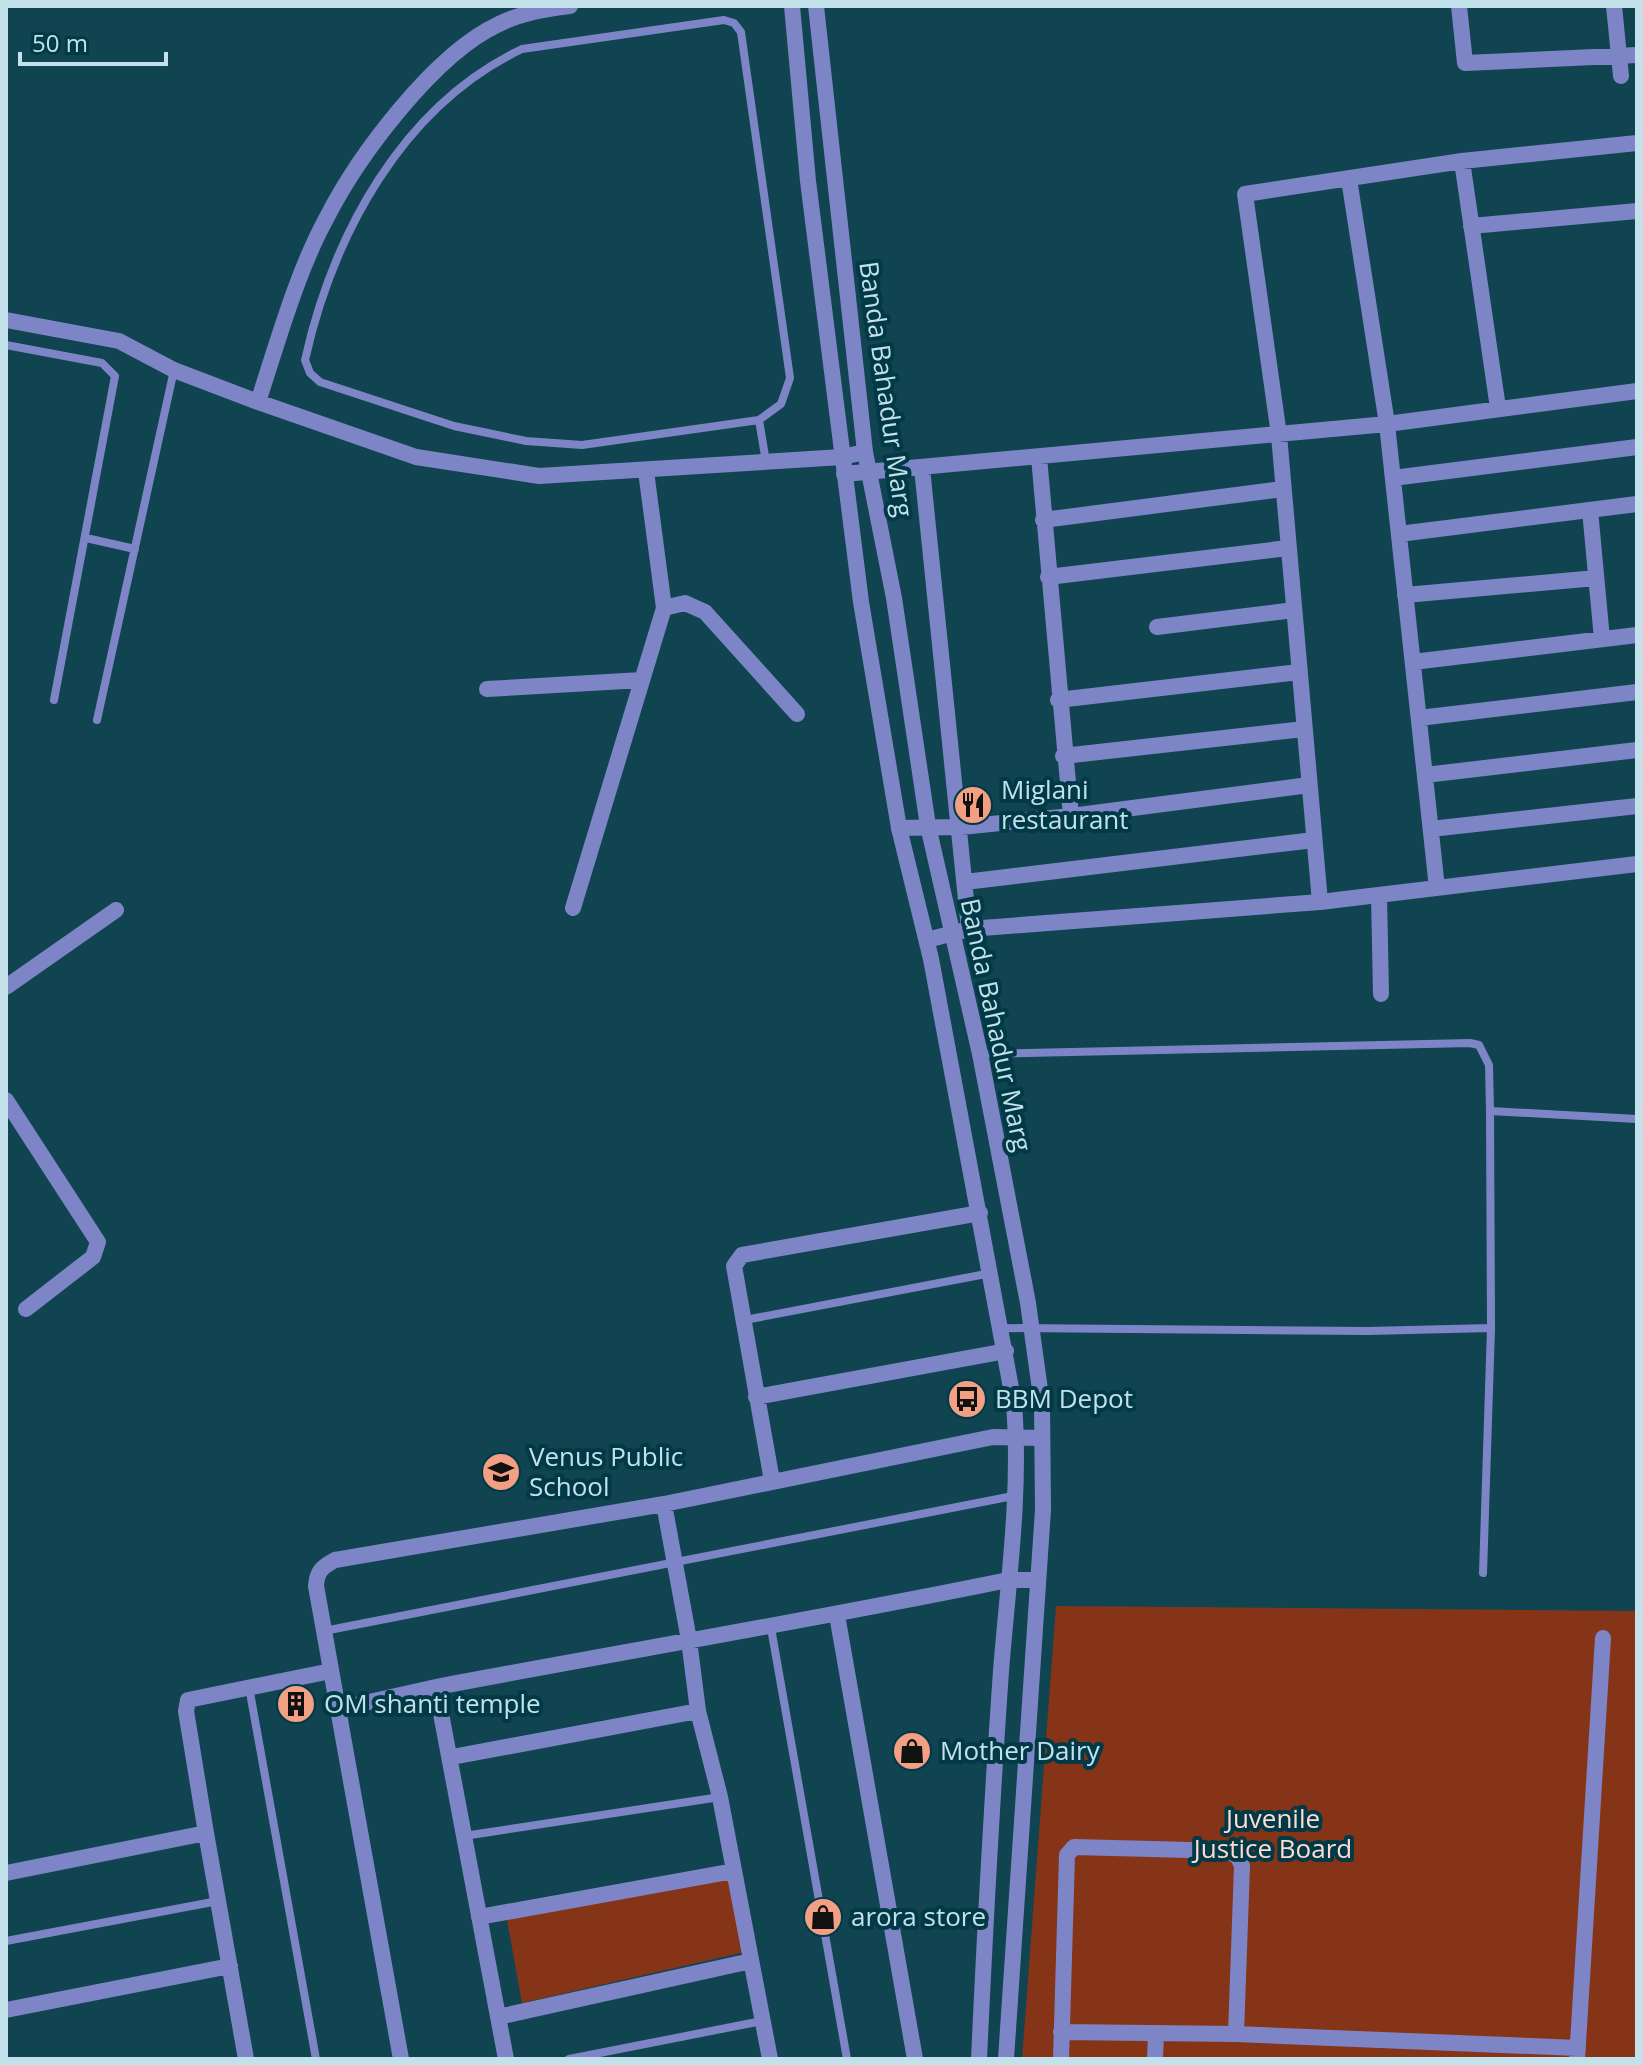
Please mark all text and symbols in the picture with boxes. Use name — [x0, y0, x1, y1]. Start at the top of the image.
scale bar — [20, 16, 166, 66]
text: 50 m — [32, 26, 88, 59]
street label: Banda Bahadur Marg — [851, 259, 923, 519]
place label: Miglani restaurant — [1001, 771, 1129, 837]
restaurant icon: Miglani restaurant — [952, 784, 994, 826]
street label: Banda Bahadur Marg — [953, 895, 1041, 1155]
bus stop icon: BBM Depot — [946, 1378, 988, 1420]
place label: BBM Depot — [995, 1380, 1133, 1416]
place label: Venus Public School — [529, 1438, 683, 1504]
school or university icon: Venus Public School — [480, 1451, 522, 1493]
building icon: OM shanti temple — [275, 1683, 317, 1725]
place label: OM shanti temple — [324, 1685, 541, 1721]
shop icon: Mother Dairy — [891, 1730, 933, 1772]
place label: Mother Dairy — [940, 1732, 1101, 1768]
park label: Juvenile Justice Board — [1191, 1800, 1352, 1866]
shop icon: arora store — [802, 1896, 844, 1938]
place label: arora store — [851, 1898, 986, 1934]

